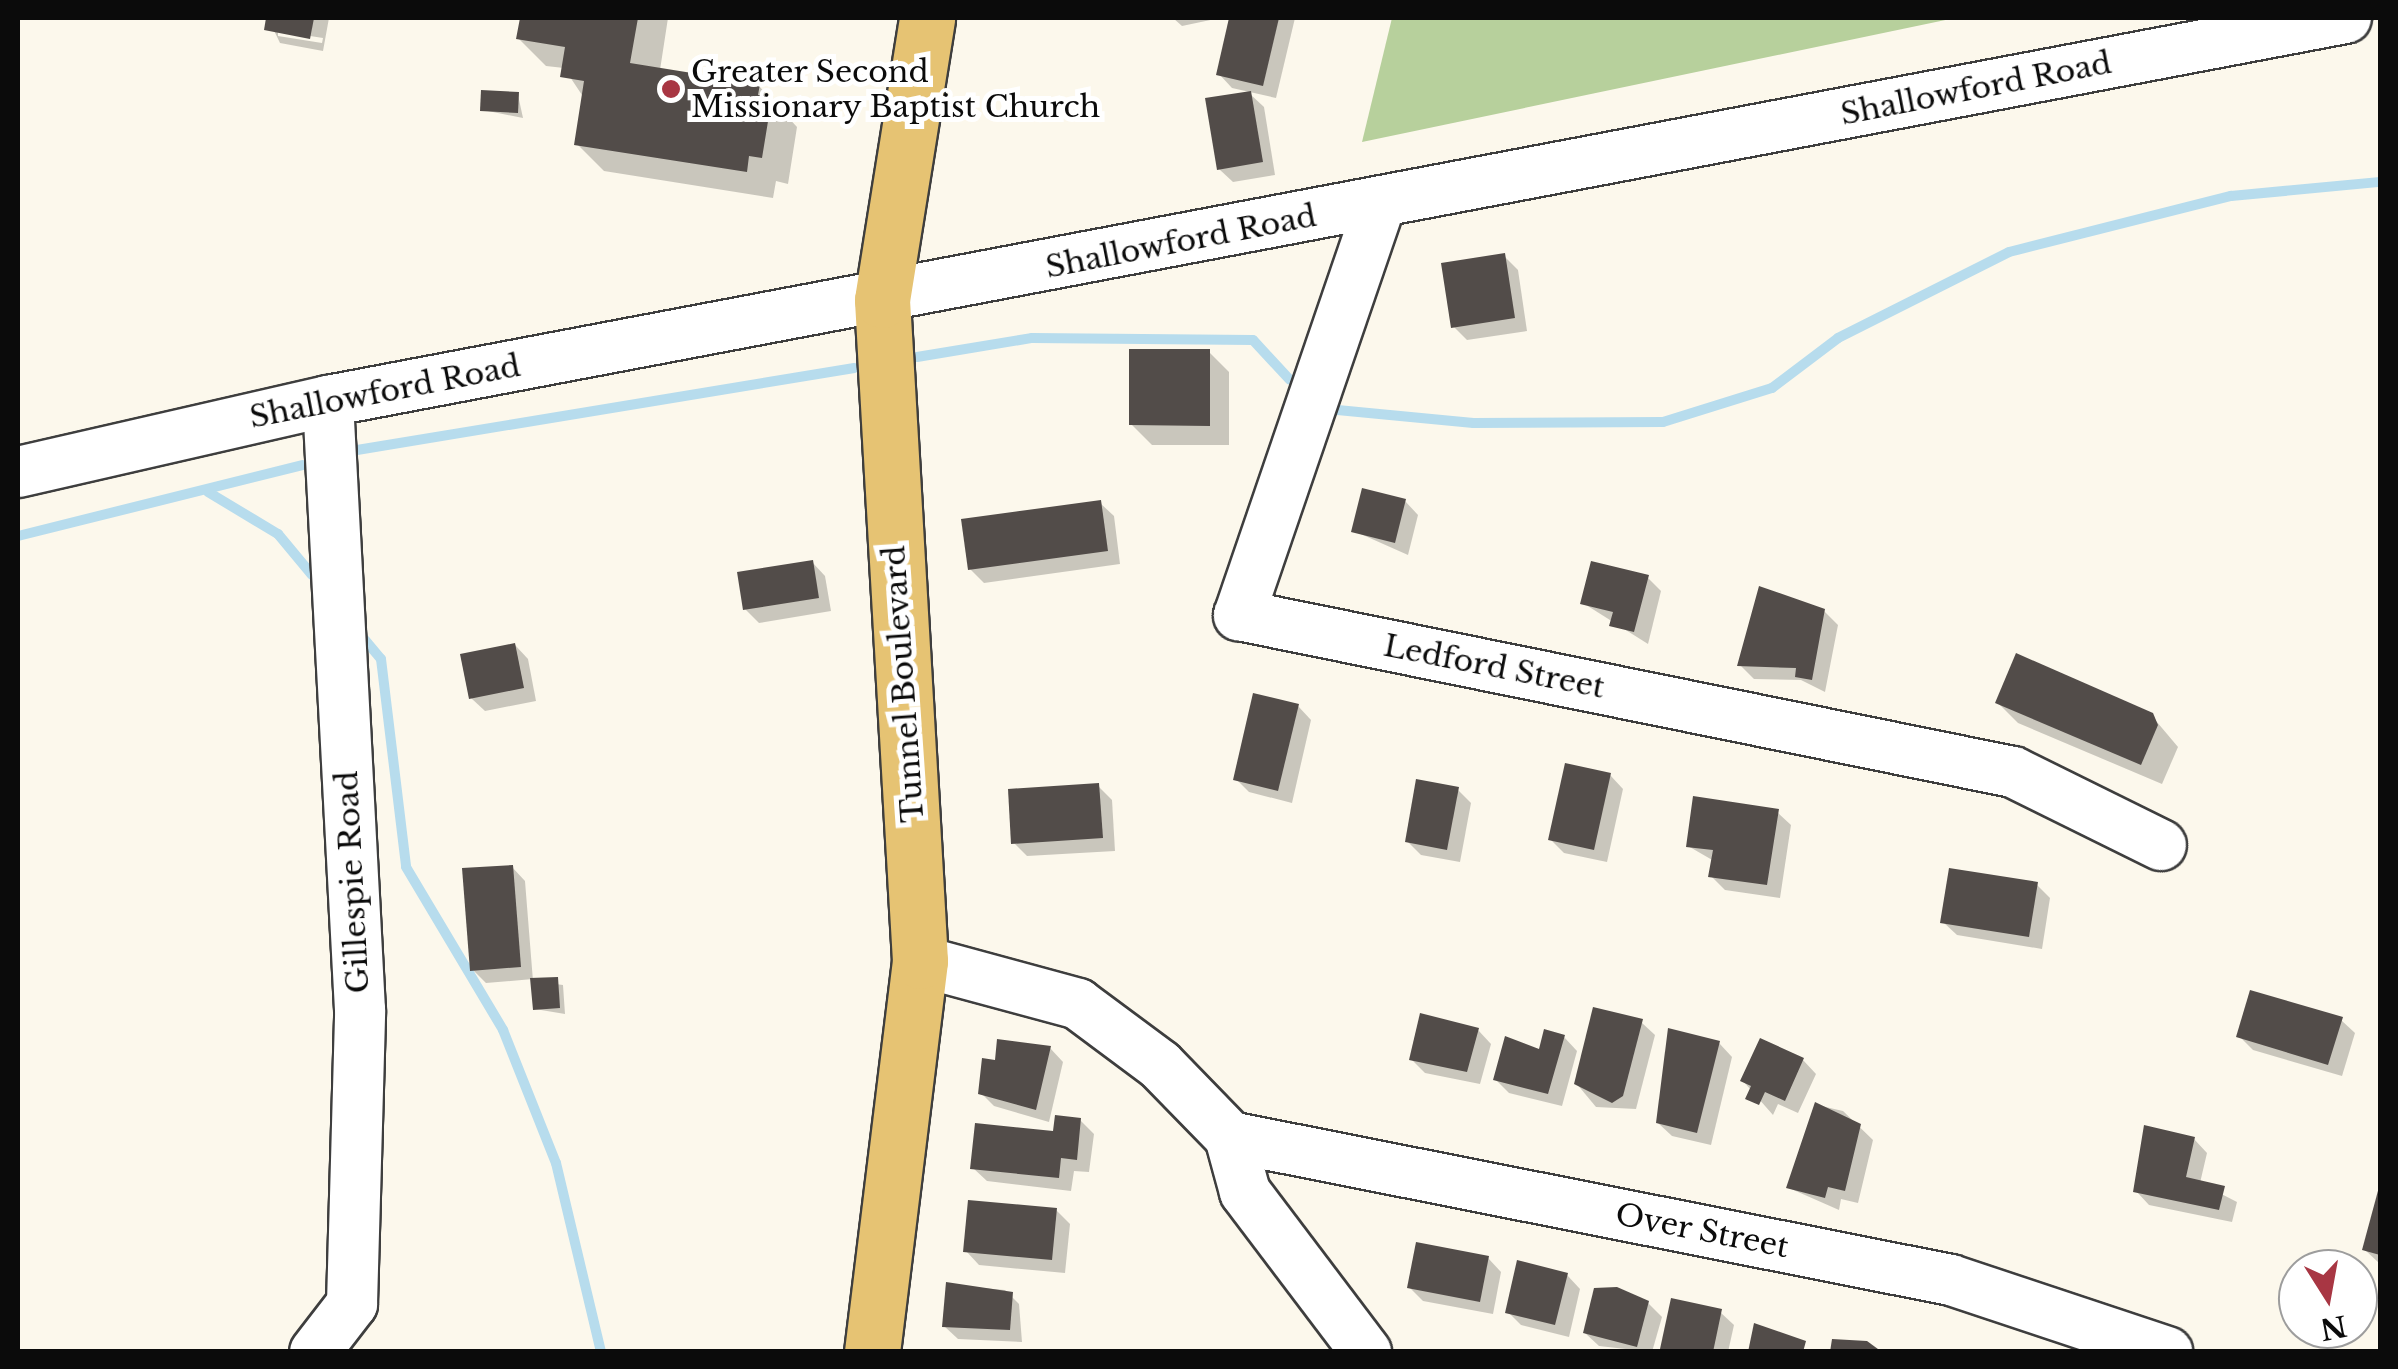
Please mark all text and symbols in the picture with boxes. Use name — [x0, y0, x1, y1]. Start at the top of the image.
street label: Shallowford Road — [1838, 45, 2114, 133]
place label: Greater Second Missionary Baptist Church — [691, 54, 1101, 124]
marker: Greater Second Missionary Baptist Church — [660, 78, 682, 100]
street label: Shallowford Road — [1043, 198, 1319, 286]
street label: Shallowford Road — [247, 348, 523, 436]
street label: Tunnel Boulevard — [876, 544, 932, 824]
street label: Ledford Street — [1381, 628, 1607, 706]
street label: Gillespie Road — [329, 770, 377, 994]
street label: Over Street — [1612, 1197, 1792, 1265]
north arrow — [2278, 1249, 2378, 1349]
text: N — [2317, 1307, 2350, 1347]

